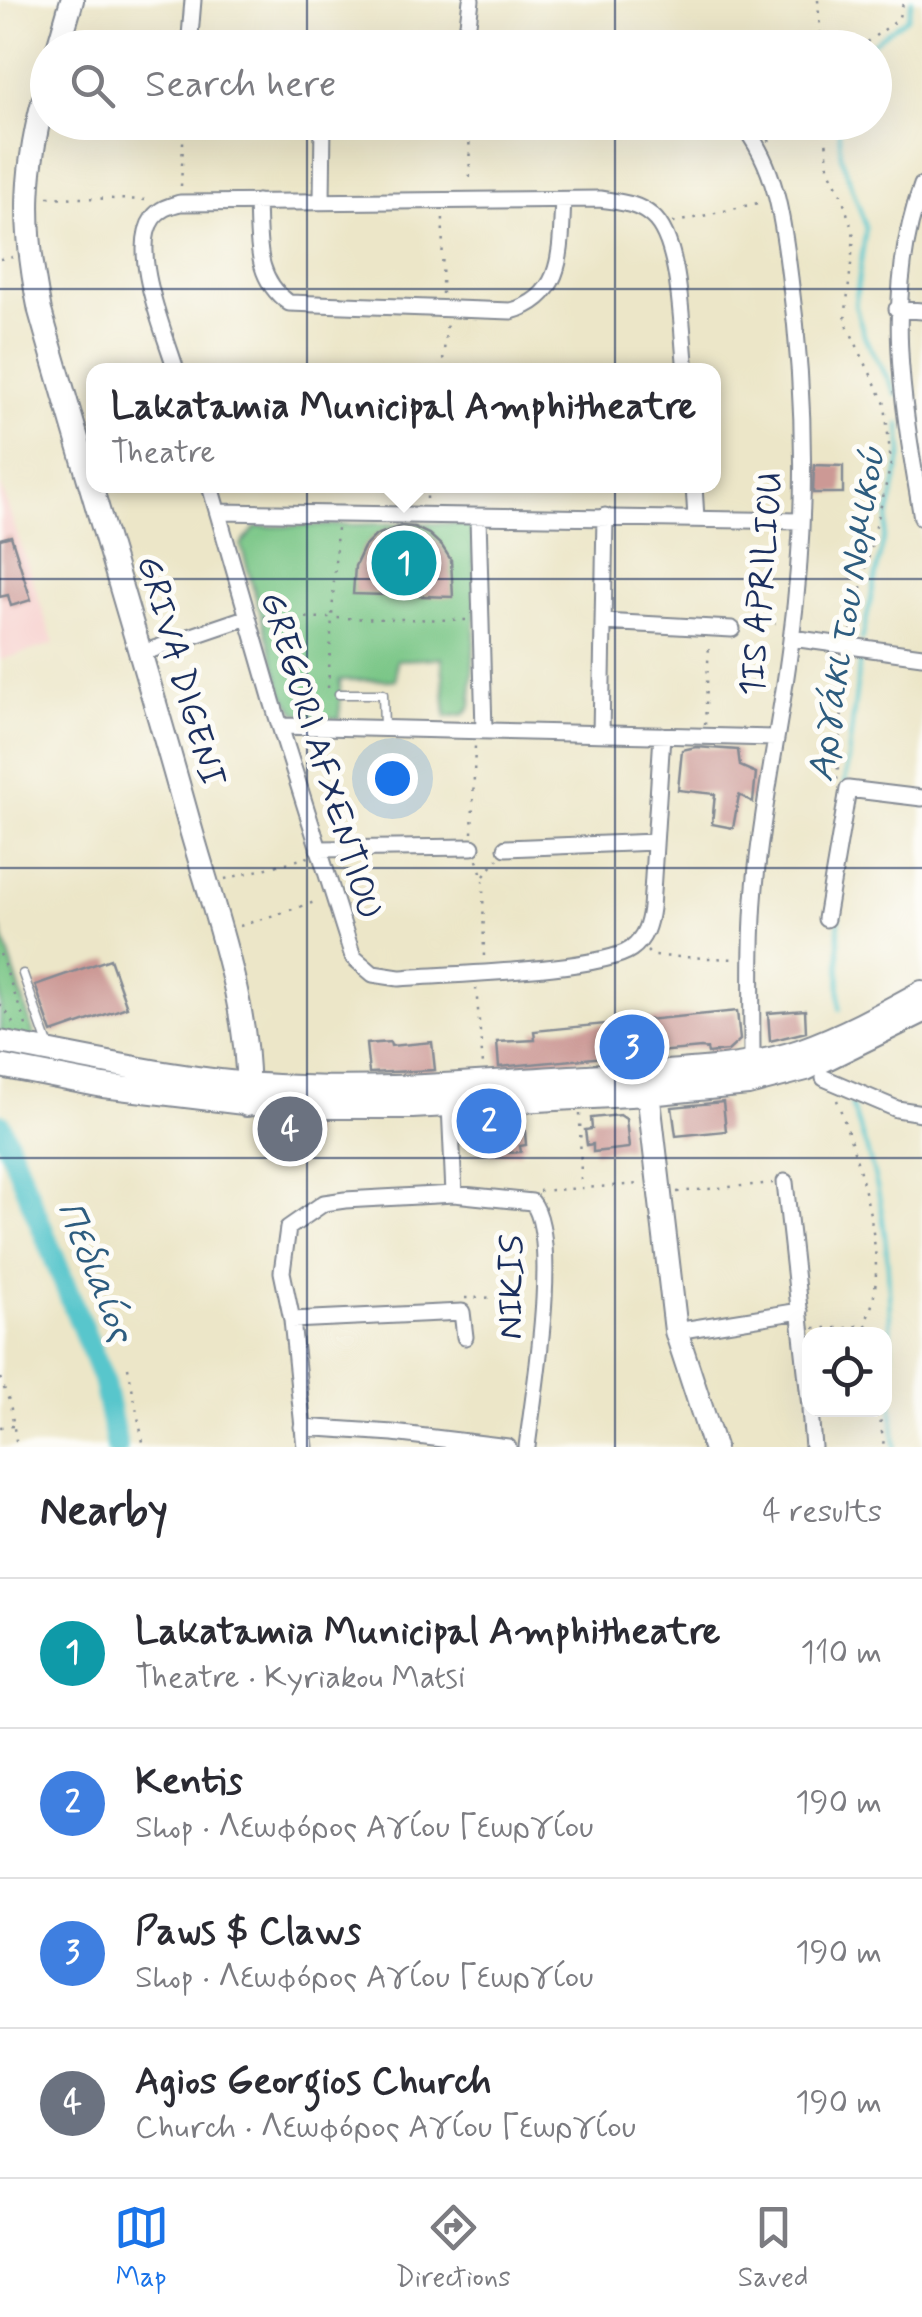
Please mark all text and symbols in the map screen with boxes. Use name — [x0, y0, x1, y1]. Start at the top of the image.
search box — [30, 30, 892, 140]
icon: search — [65, 58, 120, 113]
text: Search here — [145, 61, 336, 110]
popup — [86, 363, 721, 493]
text: Lakatamia Municipal Amphitheatre — [111, 383, 696, 432]
text: Theatre — [111, 432, 215, 474]
water label: Αργάκι του Νομικού — [797, 443, 898, 785]
street label: 1IS APRILIOU — [729, 470, 795, 698]
pin: 1 — [372, 526, 436, 600]
street label: GRIVA DIGENI — [125, 550, 235, 793]
street label: GREGORI AFXENTIOU — [248, 586, 392, 925]
your location — [367, 753, 418, 804]
pin: 3 — [600, 1010, 664, 1084]
pin: 2 — [456, 1084, 522, 1158]
pin: 4 — [258, 1092, 322, 1166]
water label: Πεδιαίος — [44, 1194, 146, 1352]
street label: NIKIS — [488, 1234, 536, 1340]
map controls — [802, 1327, 892, 1417]
button: locate — [802, 1327, 892, 1417]
text: Nearby — [40, 1485, 168, 1540]
text: 4 results — [762, 1491, 882, 1533]
text: Lakatamia Municipal Amphitheatre — [135, 1608, 720, 1657]
text: 1 — [65, 1632, 80, 1674]
text: 110 m — [801, 1632, 882, 1674]
text: Theatre · Kyriakou Matsi — [135, 1657, 465, 1699]
text: Kentis — [135, 1758, 243, 1807]
text: 2 — [65, 1782, 80, 1824]
text: 190 m — [795, 1782, 882, 1824]
text: Shop · Λεωφόρος Αγίου Γεωργίου — [135, 1807, 594, 1849]
text: Paws $ Claws — [135, 1908, 361, 1957]
text: 3 — [65, 1932, 80, 1974]
text: 190 m — [795, 1932, 882, 1974]
text: Shop · Λεωφόρος Αγίου Γεωργίου — [135, 1957, 594, 1999]
text: Agios Georgios Church — [135, 2058, 492, 2107]
text: 4 — [63, 2082, 82, 2124]
text: 190 m — [795, 2082, 882, 2124]
text: Church · Λεωφόρος Αγίου Γεωργίου — [135, 2107, 636, 2149]
tab: Map — [114, 2200, 169, 2297]
tab: Directions — [396, 2200, 511, 2297]
tab: Saved — [738, 2200, 808, 2297]

